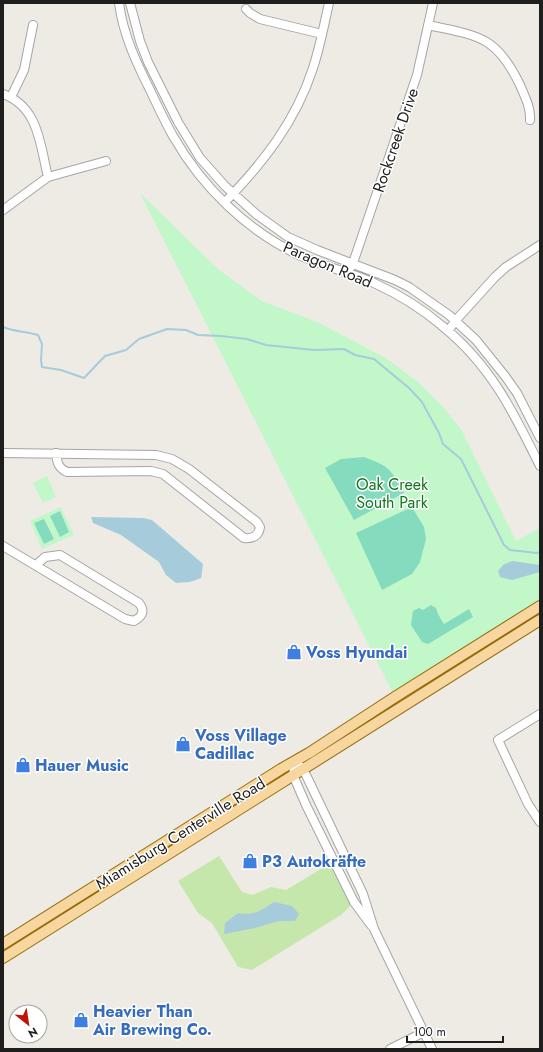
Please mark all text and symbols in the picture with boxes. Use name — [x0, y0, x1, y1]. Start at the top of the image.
street label: Rockcreek Drive — [367, 85, 424, 195]
street label: Paragon Road — [280, 235, 376, 294]
park label: Oak Creek South Park — [356, 473, 429, 514]
place label: Voss Hyundai — [305, 641, 408, 664]
shop icon: Voss Hyundai — [285, 643, 303, 661]
place label: Voss Village Cadillac — [194, 724, 287, 765]
shop icon: Voss Village Cadillac — [174, 735, 192, 753]
place label: Hauer Music — [35, 754, 129, 777]
shop icon: Hauer Music — [14, 756, 32, 774]
street label: Miamisburg Centerville Road — [91, 772, 270, 895]
place label: P3 Autokräfte — [262, 850, 366, 873]
shop icon: P3 Autokräfte — [241, 852, 259, 870]
place label: Heavier Than Air Brewing Co. — [92, 1000, 212, 1041]
north arrow — [8, 1004, 48, 1044]
shop icon: Heavier Than Air Brewing Co. — [72, 1011, 90, 1029]
scale bar — [407, 1018, 503, 1044]
text: 100 m — [413, 1023, 446, 1041]
text: N — [25, 1024, 41, 1042]

